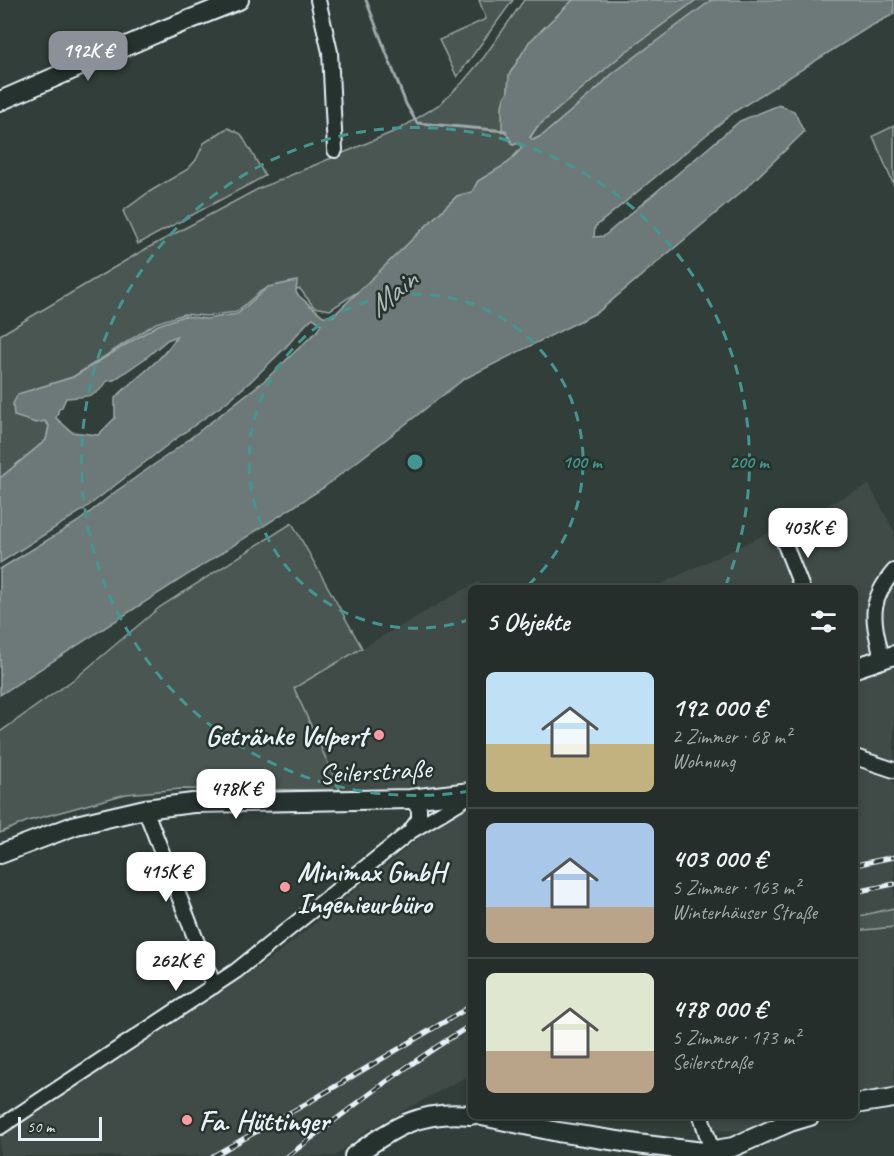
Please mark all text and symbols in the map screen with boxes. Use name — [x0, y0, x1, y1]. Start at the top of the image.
pin: 192K € — [39, 31, 137, 82]
text: 192K € — [63, 38, 113, 63]
water label: Main — [359, 260, 427, 325]
text: 100 m — [563, 451, 603, 473]
text: 200 m — [730, 451, 770, 473]
centre of rings — [405, 452, 425, 472]
pin: 403K € — [759, 508, 857, 559]
text: 403K € — [783, 515, 834, 540]
text: 5 Objekte — [486, 605, 570, 638]
icon: filters — [807, 605, 840, 638]
text: 192 000 € — [672, 691, 766, 724]
icon: home — [534, 696, 606, 768]
place label: Getränke Volpert — [205, 718, 372, 753]
text: 2 Zimmer · 68 m² — [672, 724, 791, 749]
marker: Getränke Volpert — [372, 728, 386, 742]
text: Wohnung — [672, 749, 735, 774]
street label: Seilerstraße — [318, 750, 434, 791]
pin: 478K € — [187, 769, 285, 820]
text: 478K € — [211, 776, 261, 801]
text: 403 000 € — [672, 842, 766, 875]
icon: home — [534, 847, 606, 919]
pin: 415K € — [117, 852, 215, 903]
place label: Minimax GmbH Ingenieurbüro — [297, 854, 450, 921]
text: 415K € — [141, 859, 191, 884]
text: 5 Zimmer · 163 m² — [672, 875, 800, 900]
marker: Minimax GmbH Ingenieurbüro — [278, 880, 292, 894]
text: Winterhäuser Straße — [672, 900, 817, 925]
pin: 262K € — [127, 941, 225, 992]
text: 262K € — [150, 948, 202, 973]
text: 478 000 € — [672, 992, 766, 1025]
icon: home — [534, 997, 606, 1069]
text: 5 Zimmer · 173 m² — [672, 1025, 800, 1050]
text: Seilerstraße — [672, 1050, 752, 1075]
place label: Fa. Hüttinger — [199, 1103, 332, 1138]
marker: Fa. Hüttinger — [180, 1113, 194, 1127]
scale bar — [18, 1114, 102, 1142]
text: 50 m — [27, 1117, 54, 1137]

